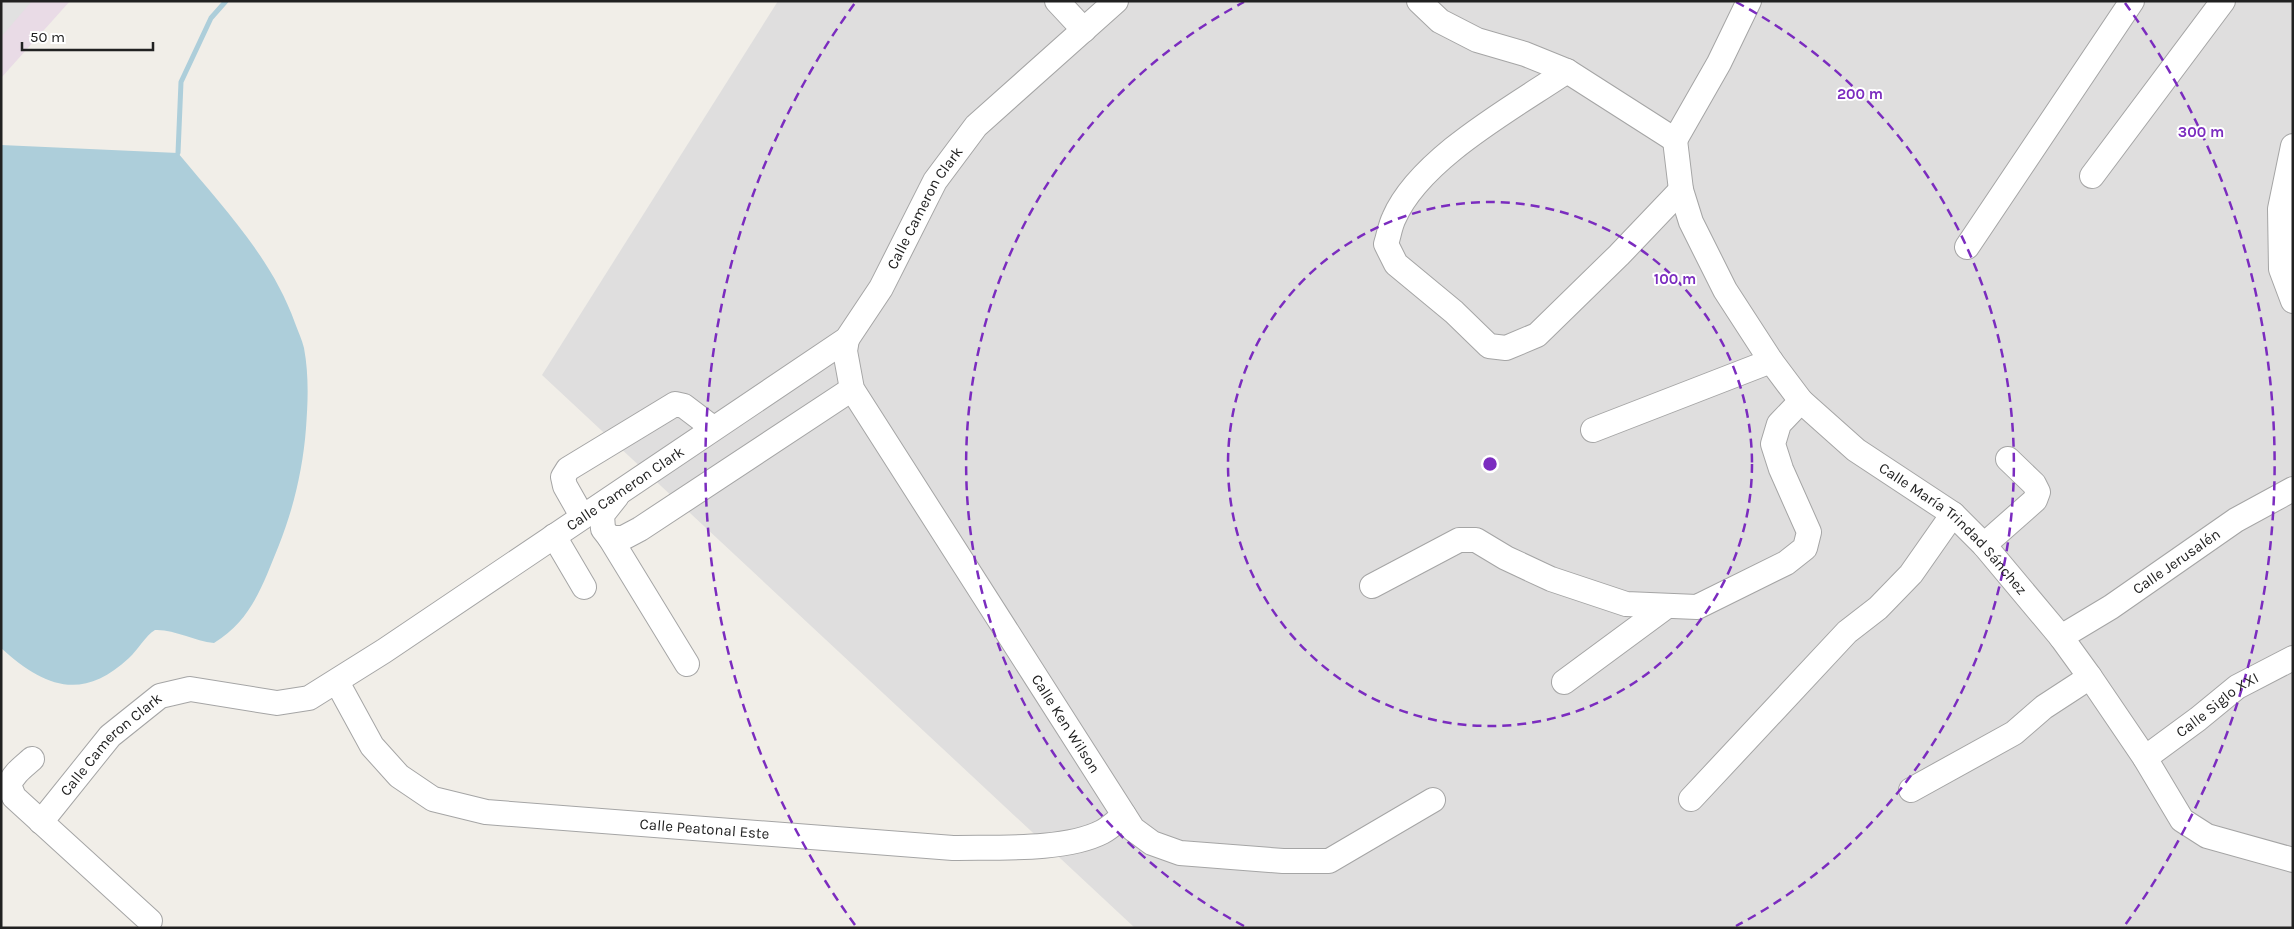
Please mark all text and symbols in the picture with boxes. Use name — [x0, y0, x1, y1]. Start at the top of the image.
scale bar — [22, 20, 154, 52]
text: 50 m — [30, 28, 65, 46]
text: 200 m — [1837, 85, 1883, 103]
text: 300 m — [2178, 123, 2224, 141]
street label: Calle Cameron Clark — [883, 143, 966, 272]
text: 100 m — [1654, 270, 1696, 288]
street label: Calle Cameron Clark — [563, 442, 688, 535]
centre of rings — [1481, 455, 1499, 473]
street label: Calle María Trindad Sánchez — [1876, 459, 2031, 599]
street label: Calle Jerusalén — [2129, 525, 2224, 598]
street label: Calle Siglo XXI — [2172, 668, 2262, 741]
street label: Calle Ken Wilson — [1028, 671, 1104, 777]
street label: Calle Cameron Clark — [56, 689, 165, 800]
street label: Calle Peatonal Este — [639, 815, 770, 843]

